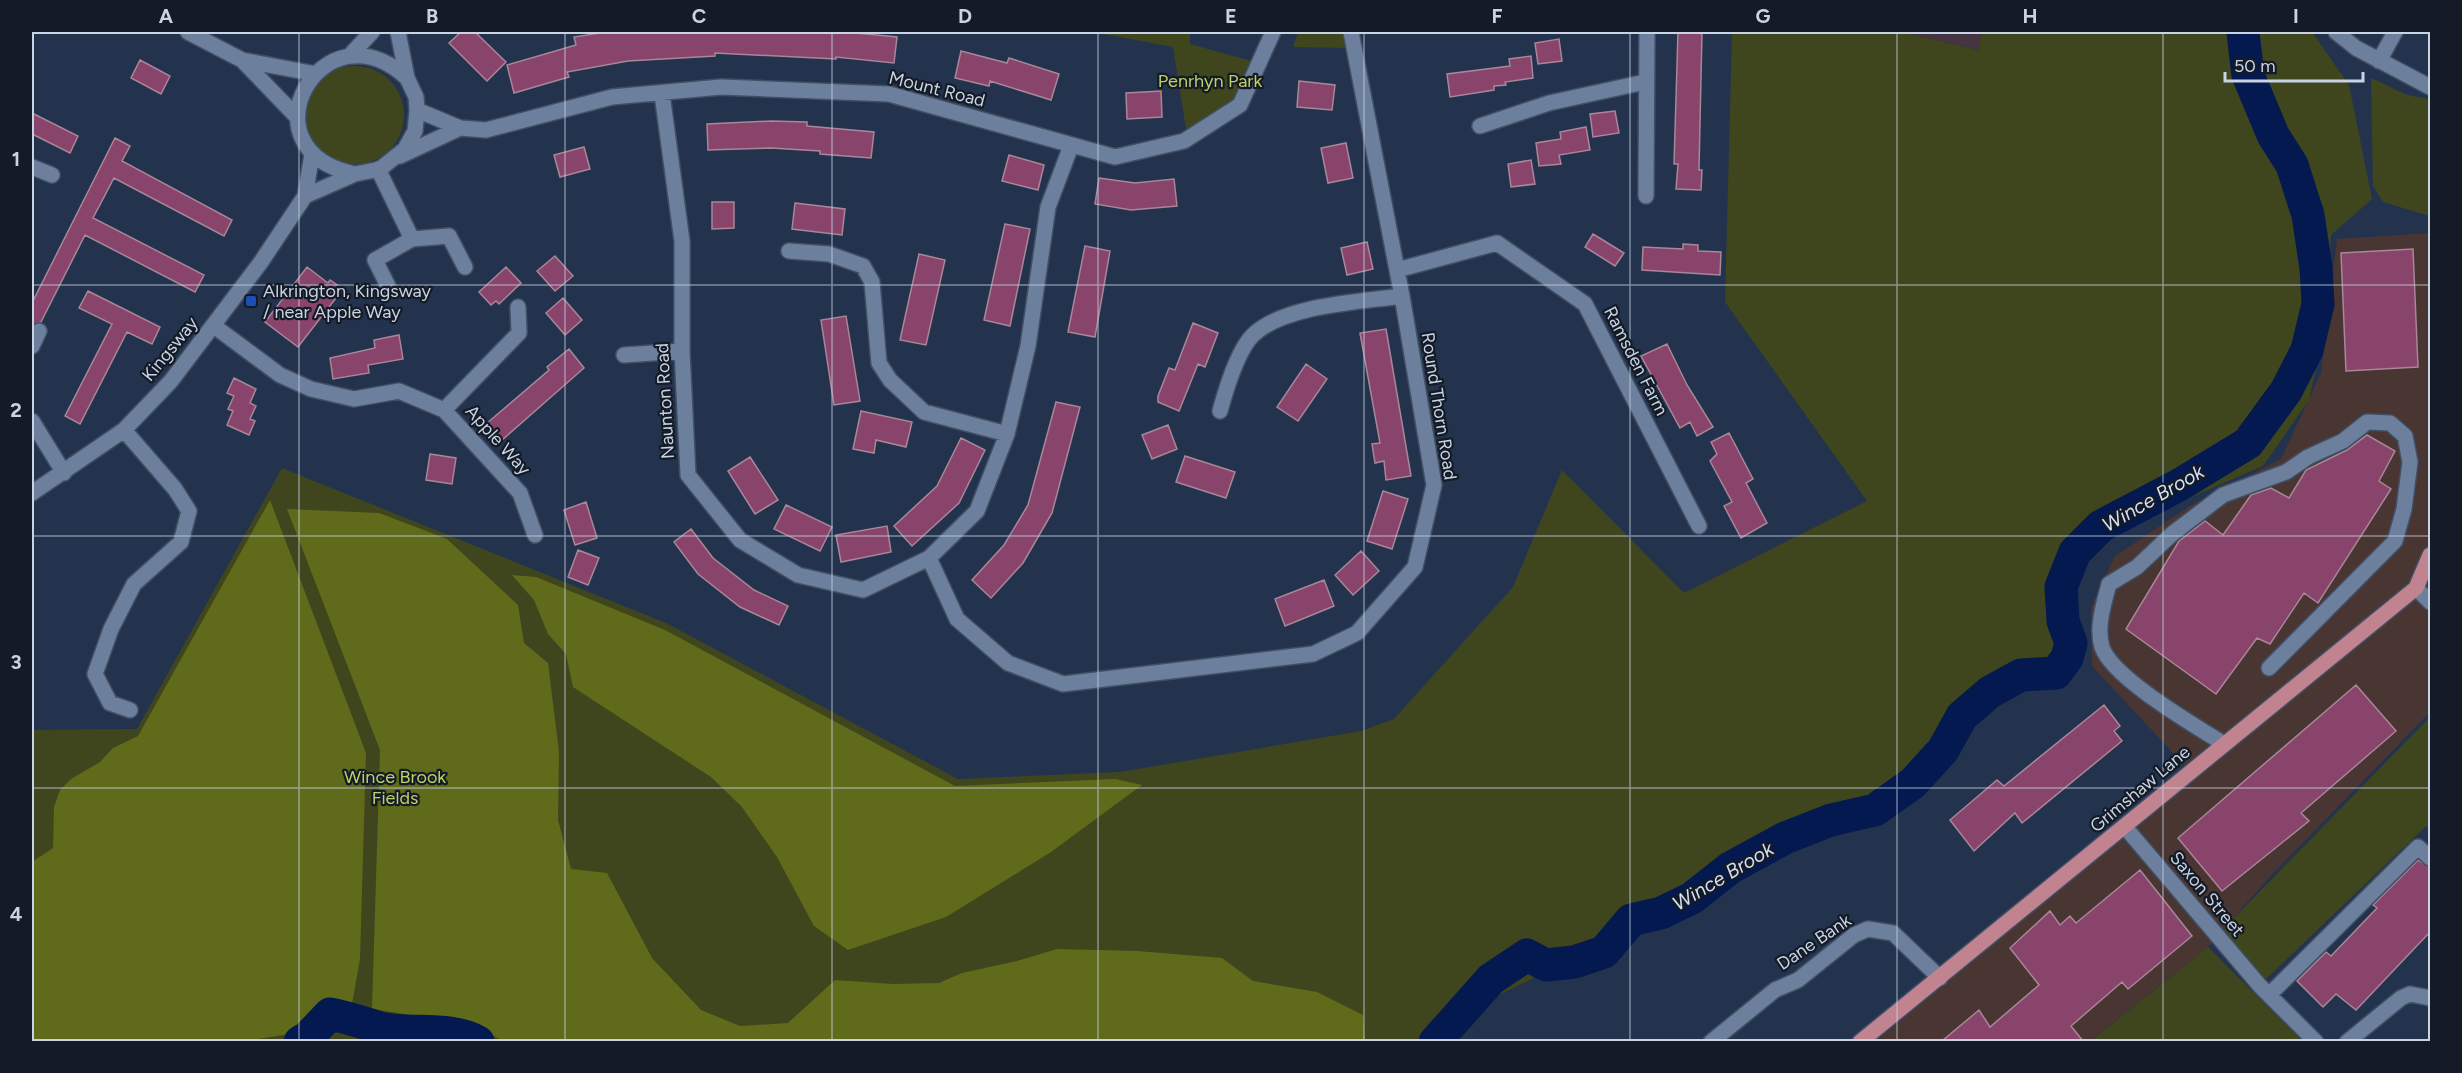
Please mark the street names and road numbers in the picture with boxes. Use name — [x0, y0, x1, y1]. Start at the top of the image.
street label: Mount Road — [887, 66, 987, 112]
street label: Ramsden Farm — [1599, 303, 1673, 419]
street label: Kingsway — [137, 312, 203, 386]
street label: Round Thorn Road — [1416, 331, 1462, 481]
street label: Naunton Road — [651, 342, 679, 460]
street label: Apple Way — [461, 400, 536, 480]
street label: Grimshaw Lane — [2086, 741, 2195, 837]
street label: Saxon Street — [2165, 847, 2249, 941]
street label: Dane Bank — [1773, 909, 1856, 975]

